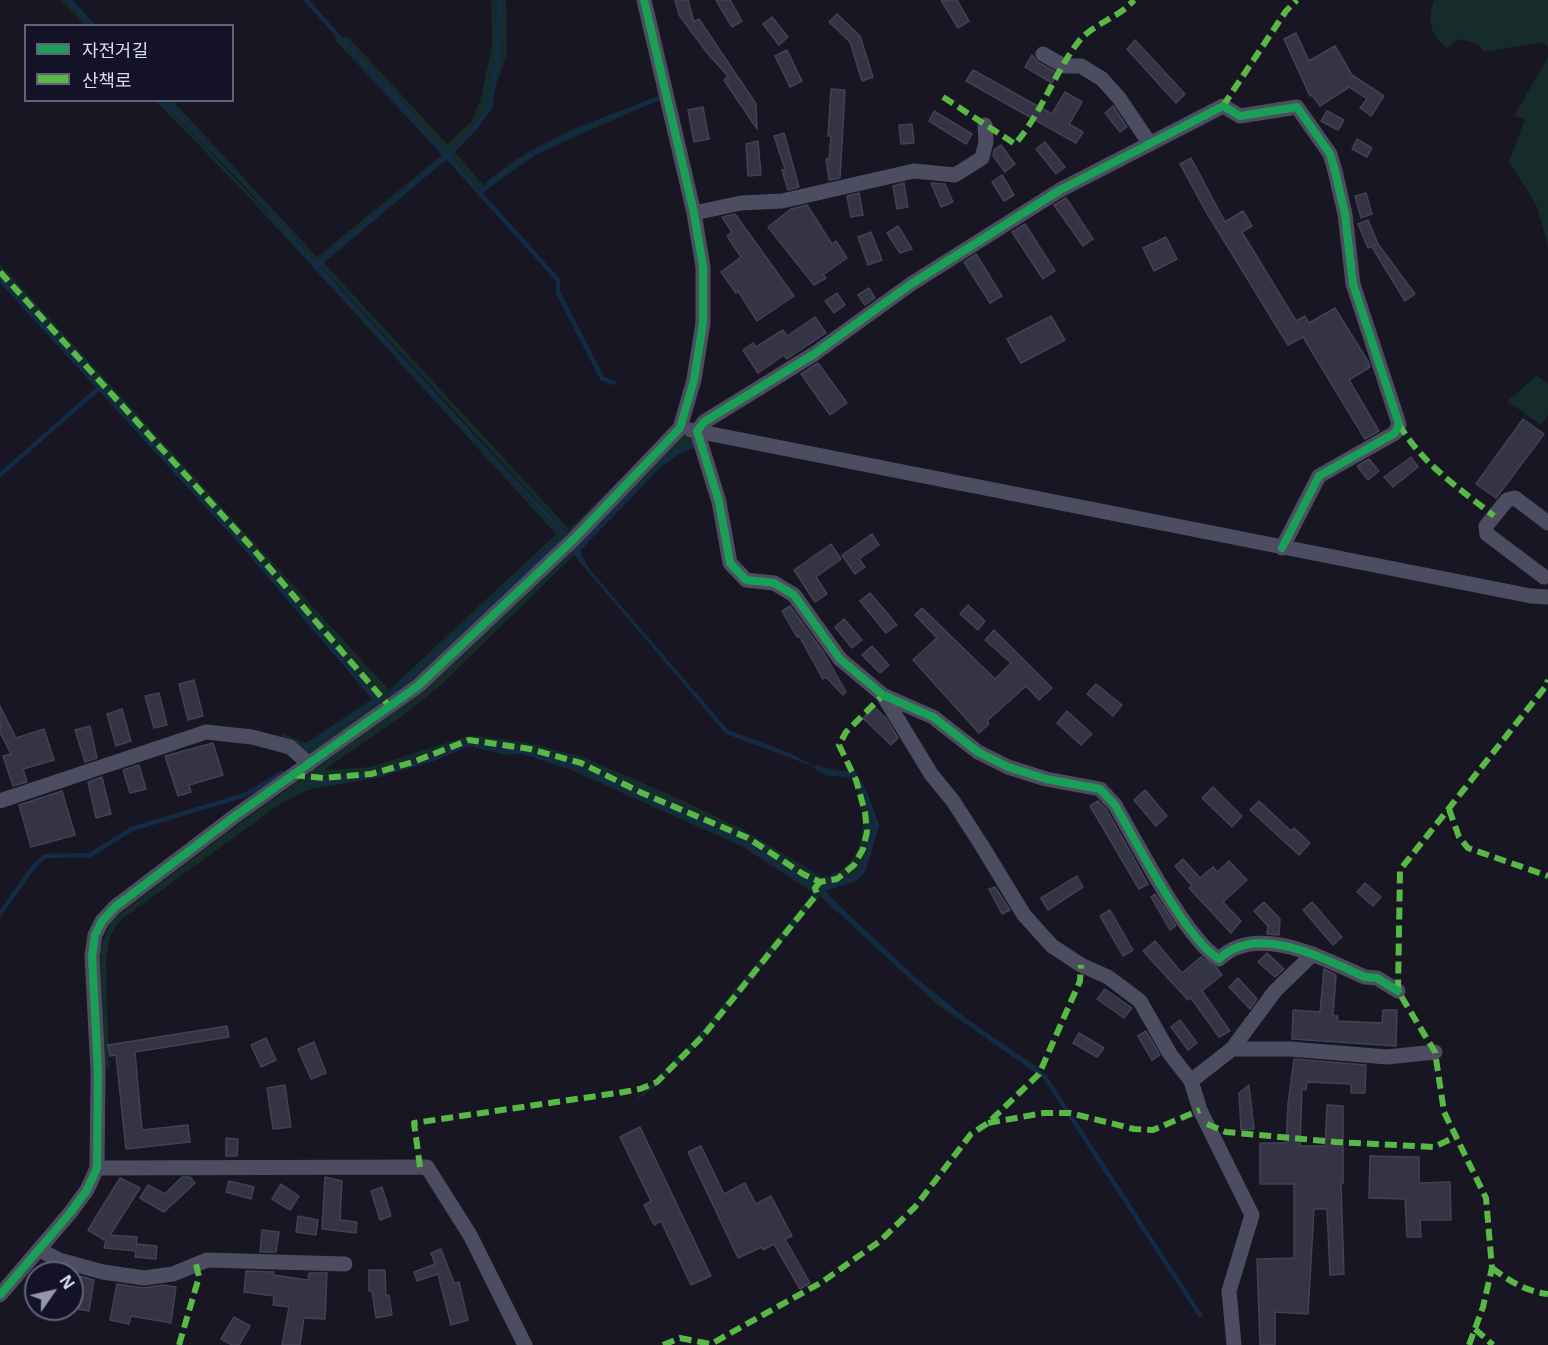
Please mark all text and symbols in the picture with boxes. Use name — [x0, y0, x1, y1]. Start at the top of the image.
legend — [24, 24, 234, 102]
text: 자전거길 — [82, 38, 148, 62]
text: 산책로 — [82, 68, 132, 92]
north arrow — [24, 1261, 84, 1321]
text: N — [55, 1271, 80, 1294]

